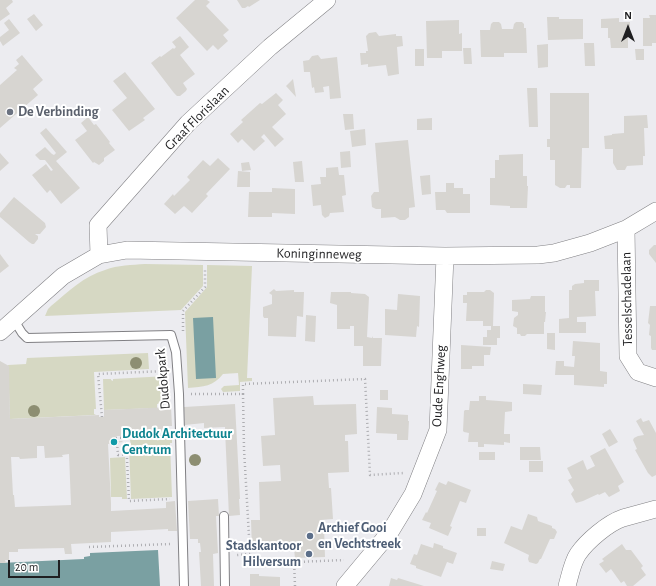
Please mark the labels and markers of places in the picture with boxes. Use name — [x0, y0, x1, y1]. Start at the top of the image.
place label: De Verbinding — [18, 104, 99, 120]
marker: De Verbinding — [5, 107, 15, 117]
place label: Dudok Architectuur Centrum — [122, 426, 232, 458]
marker: Dudok Architectuur Centrum — [109, 437, 119, 447]
place label: Archief Gooi en Vechtstreek — [318, 520, 401, 552]
marker: Archief Gooi en Vechtstreek — [305, 531, 315, 541]
place label: Stadskantoor Hilversum — [226, 538, 301, 570]
marker: Stadskantoor Hilversum — [304, 549, 314, 559]

